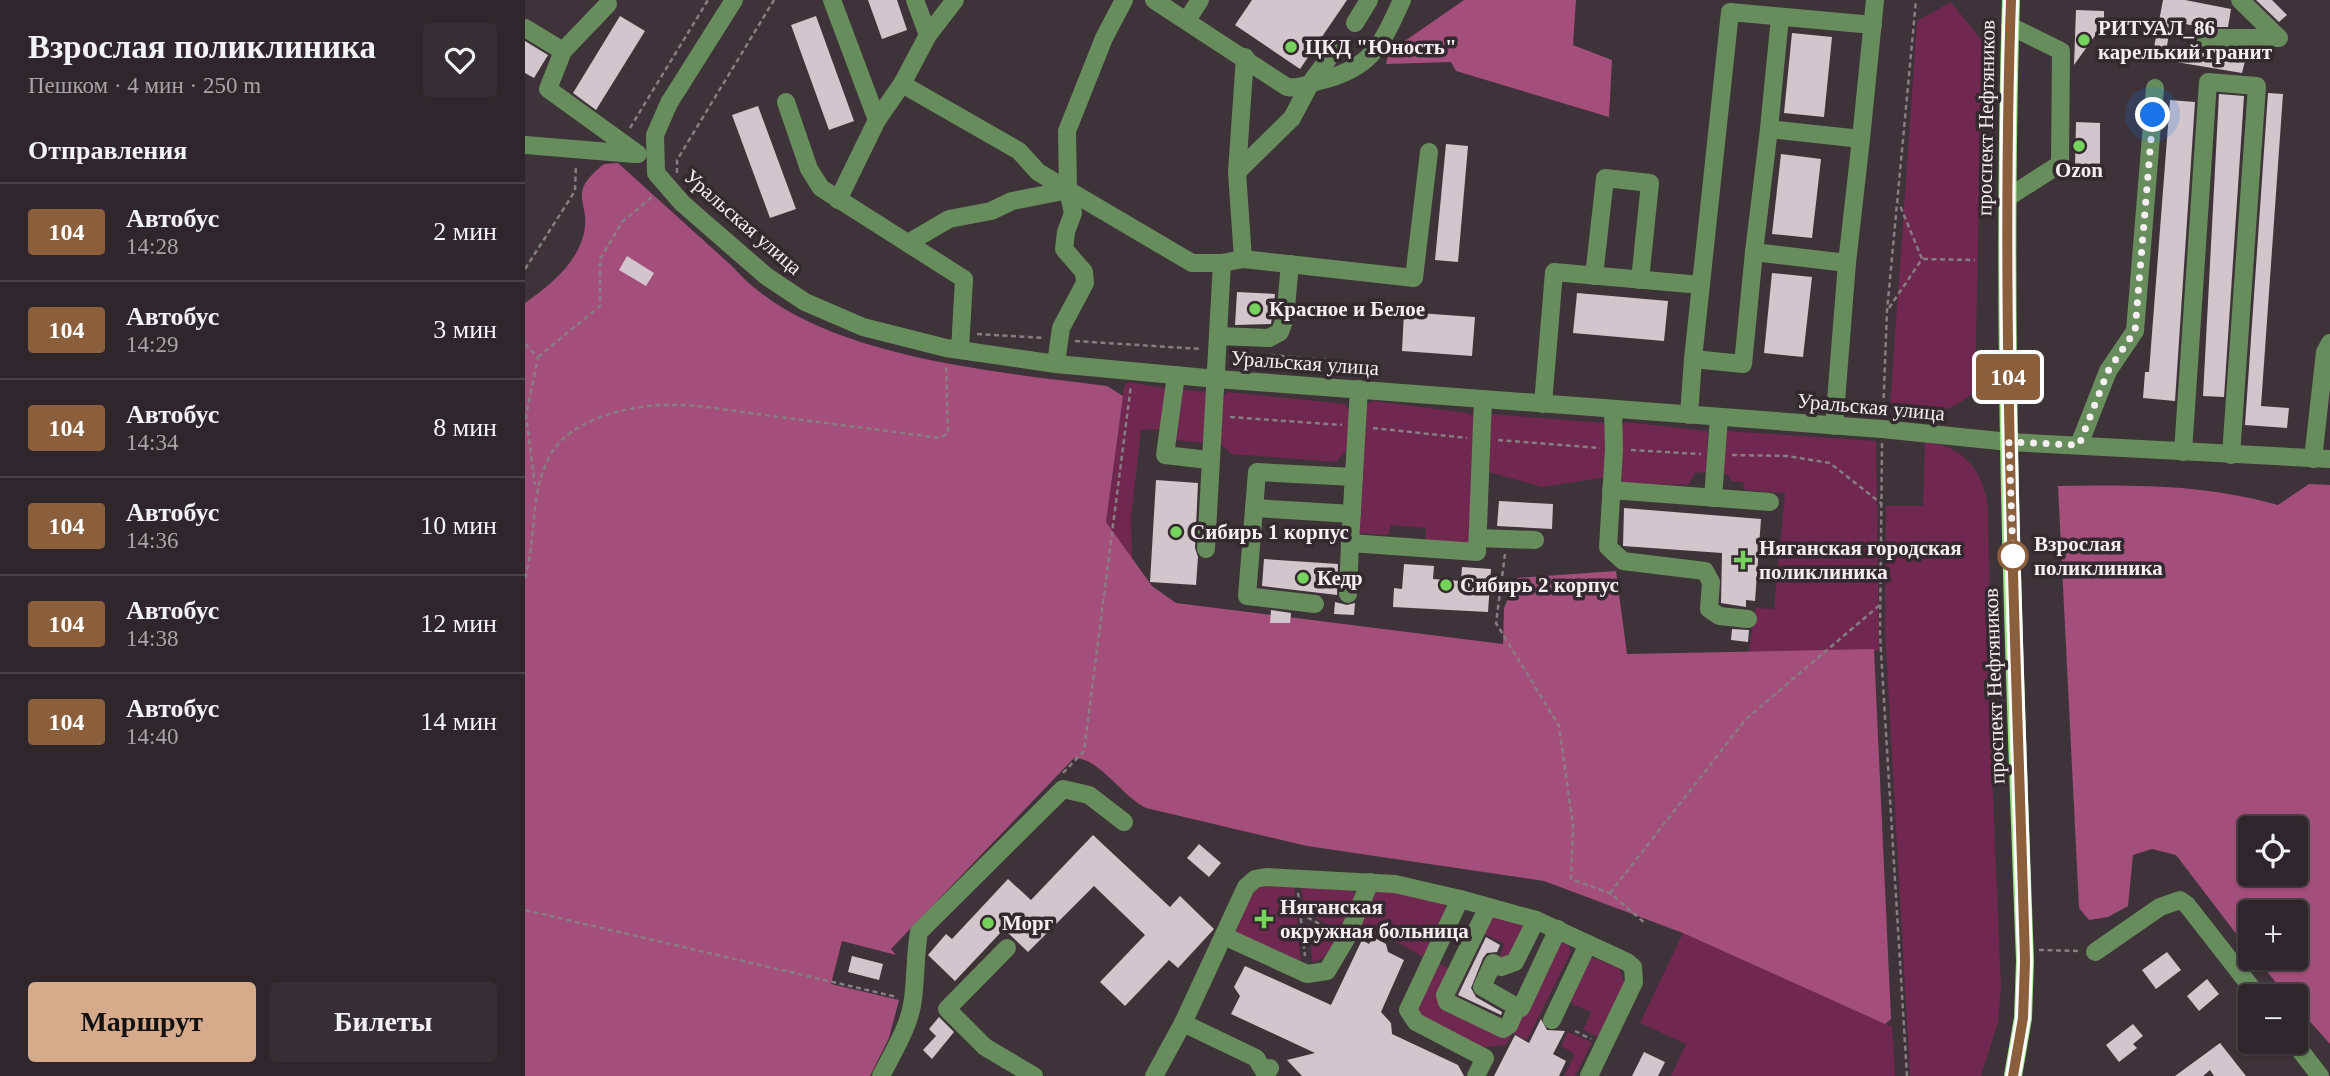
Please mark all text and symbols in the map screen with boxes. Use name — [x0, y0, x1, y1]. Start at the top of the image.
place label: РИТУАЛ_86 карелький гранит — [2098, 16, 2273, 64]
street label: проспект Нефтяников — [1972, 20, 2000, 216]
button: heart — [423, 23, 497, 97]
text: Взрослая поликлиника — [28, 29, 376, 65]
marker: РИТУАЛ_86 карелький гранит — [2076, 32, 2092, 48]
place label: ЦКД "Юность" — [1305, 35, 1457, 59]
marker: ЦКД "Юность" — [1283, 39, 1299, 55]
text: Пешком · 4 мин · 250 m — [28, 73, 261, 98]
your location — [2135, 97, 2170, 132]
text: Отправления — [28, 136, 187, 165]
marker: Ozon — [2071, 138, 2087, 154]
place label: Ozon — [2055, 158, 2103, 182]
street label: Уральская улица — [679, 164, 807, 280]
text: Автобус — [126, 204, 219, 233]
text: 2 мин — [433, 217, 497, 246]
text: 104 — [49, 219, 85, 245]
text: 14:28 — [126, 234, 178, 259]
place label: Красное и Белое — [1269, 297, 1425, 321]
marker: Красное и Белое — [1247, 301, 1263, 317]
text: Автобус — [126, 302, 219, 331]
text: 3 мин — [433, 315, 497, 344]
text: 104 — [49, 317, 85, 343]
text: 14:29 — [126, 332, 178, 357]
street label: Уральская улица — [1230, 346, 1381, 380]
line badge: 104 — [1968, 354, 2048, 400]
text: 104 — [1990, 364, 2026, 390]
street label: Уральская улица — [1796, 389, 1947, 425]
text: Автобус — [126, 400, 219, 429]
text: 8 мин — [433, 413, 497, 442]
text: 104 — [49, 415, 85, 441]
text: 14:34 — [126, 430, 178, 455]
text: Автобус — [126, 498, 219, 527]
text: 10 мин — [420, 511, 497, 540]
text: 104 — [49, 513, 85, 539]
place label: Сибирь 1 корпус — [1190, 520, 1349, 544]
marker: Сибирь 1 корпус — [1168, 524, 1184, 540]
text: 14:36 — [126, 528, 178, 553]
place label: Взрослая поликлиника — [2034, 532, 2163, 580]
place label: Няганская городская поликлиника — [1759, 536, 1962, 584]
marker: Взрослая поликлиника — [1998, 541, 2028, 571]
marker: Няганская городская поликлиника — [1733, 550, 1753, 570]
place label: Кедр — [1317, 566, 1363, 590]
marker: Кедр — [1295, 570, 1311, 586]
place label: Сибирь 2 корпус — [1460, 573, 1619, 597]
marker: Сибирь 2 корпус — [1438, 577, 1454, 593]
street label: проспект Нефтяников — [1979, 588, 2009, 784]
text: Автобус — [126, 596, 219, 625]
text: 12 мин — [420, 609, 497, 638]
text: 104 — [49, 611, 85, 637]
text: 14:38 — [126, 626, 178, 651]
text: Автобус — [126, 694, 219, 723]
text: 14 мин — [420, 707, 497, 736]
text: 104 — [49, 709, 85, 735]
text: 14:40 — [126, 724, 178, 749]
map controls — [2238, 816, 2308, 1054]
button: locate — [2238, 816, 2308, 886]
place label: Няганская окружная больница — [1280, 895, 1469, 943]
button: + — [2238, 900, 2308, 970]
marker: Няганская окружная больница — [1254, 909, 1274, 929]
place label: Морг — [1002, 911, 1053, 935]
marker: Морг — [980, 915, 996, 931]
button: Маршрут — [28, 982, 256, 1062]
button: Билеты — [270, 982, 497, 1062]
button: − — [2238, 984, 2308, 1054]

